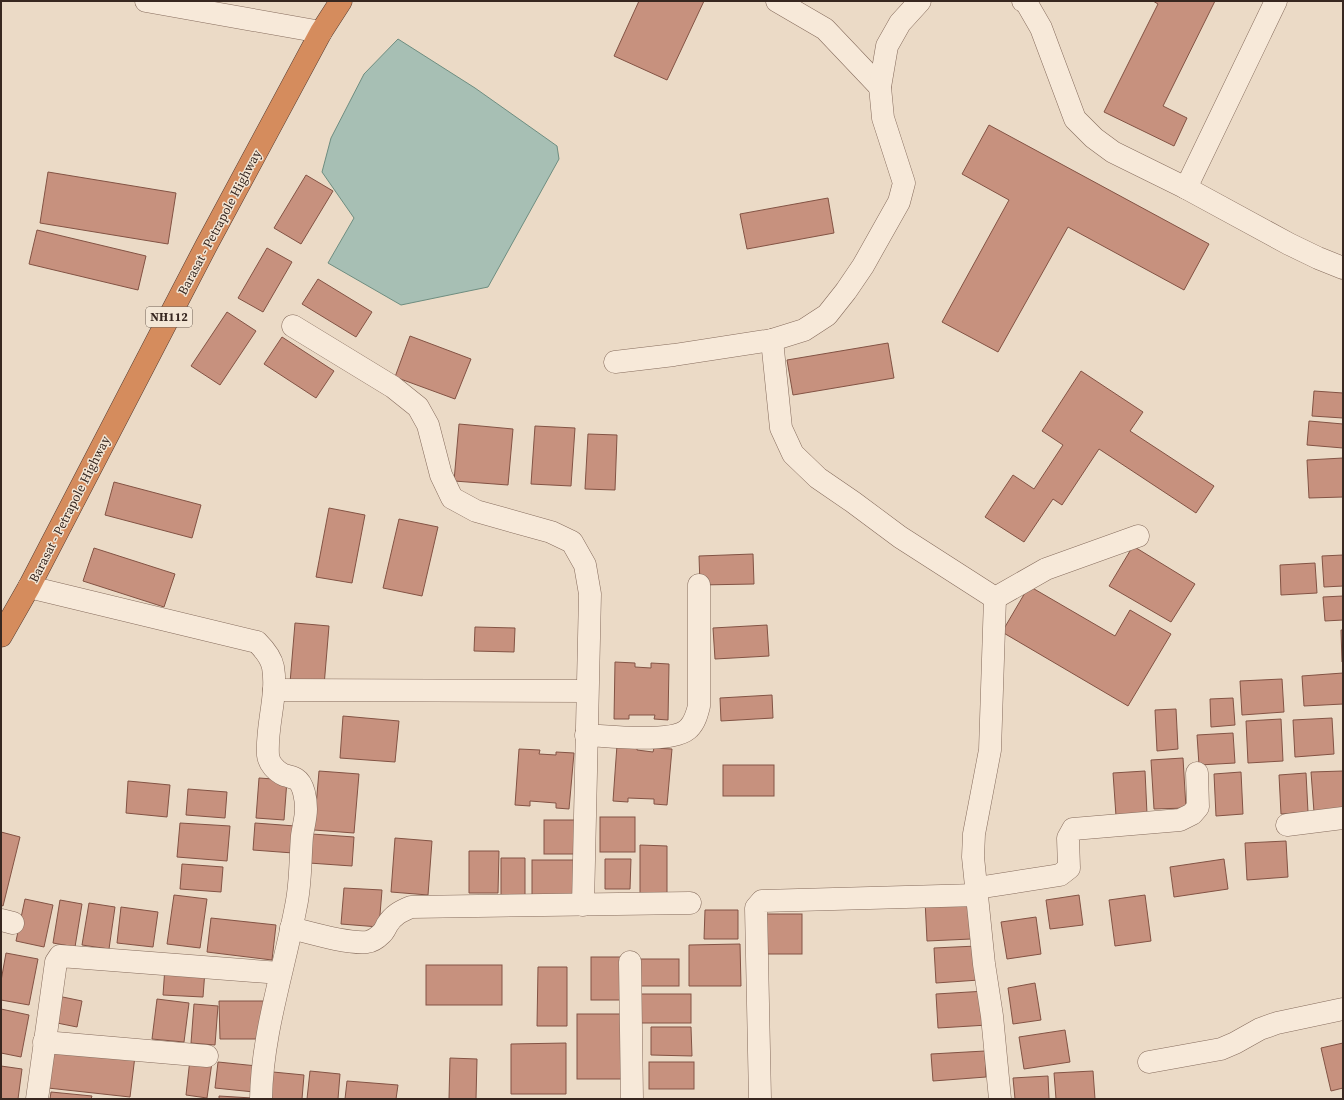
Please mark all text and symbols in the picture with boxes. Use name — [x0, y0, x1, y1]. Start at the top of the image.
street label: Barasat - Petrapole Highway — [174, 146, 265, 298]
road number: NH112 — [146, 307, 192, 327]
street label: Barasat - Petrapole Highway — [25, 433, 114, 585]

